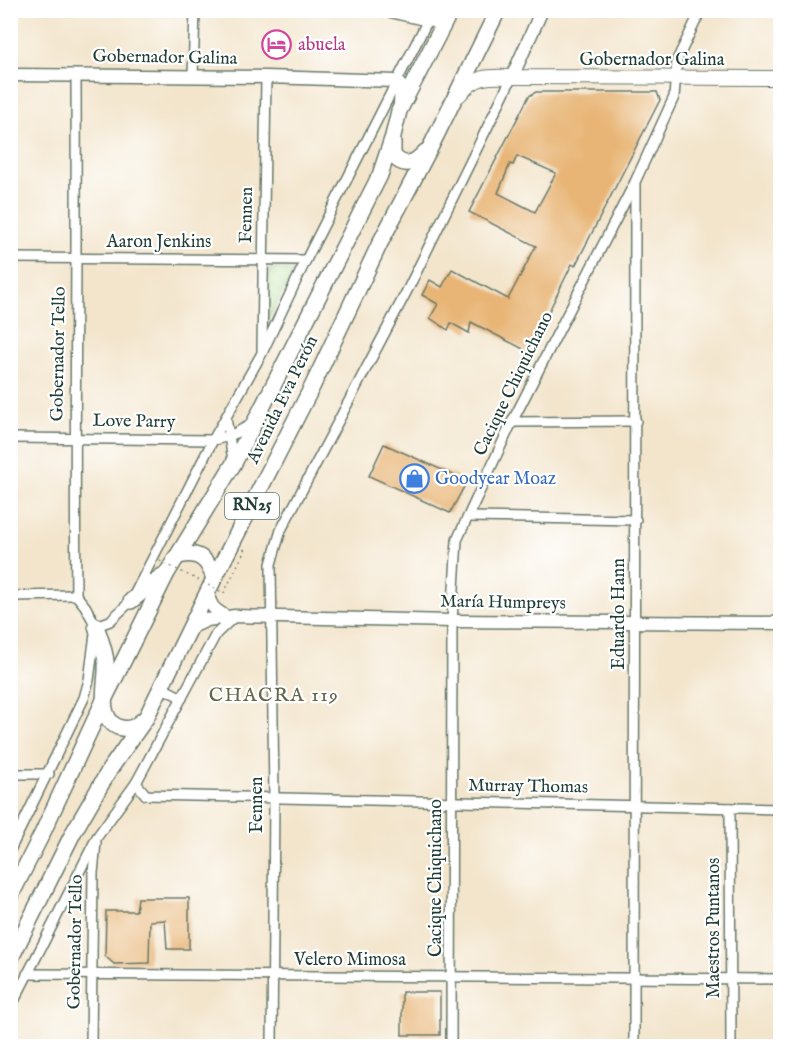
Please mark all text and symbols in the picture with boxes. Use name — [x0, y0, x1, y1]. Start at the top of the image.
hotel icon: abuela — [261, 29, 293, 61]
place label: abuela — [298, 34, 346, 57]
street label: Gobernador Galina — [92, 45, 238, 71]
street label: Gobernador Galina — [580, 49, 725, 72]
street label: Fennen — [235, 186, 259, 243]
street label: Aaron Jenkins — [106, 231, 211, 254]
street label: Gobernador Tello — [46, 286, 72, 422]
street label: Cacique Chiquichano — [469, 308, 559, 460]
street label: Avenida Eva Perón — [242, 332, 324, 469]
street label: Love Parry — [92, 410, 176, 434]
shop icon: Goodyear Moaz — [398, 463, 430, 495]
place label: Goodyear Moaz — [435, 468, 556, 491]
road number: RN25 — [225, 493, 279, 519]
street label: Eduardo Hann — [608, 558, 631, 670]
street label: María Humpreys — [440, 590, 566, 616]
district label: CHACRA 119 — [209, 683, 339, 708]
street label: Murray Thomas — [468, 774, 588, 800]
street label: Fennen — [246, 776, 269, 833]
street label: Cacique Chiquichano — [425, 799, 448, 957]
street label: Maestros Puntanos — [703, 858, 726, 998]
street label: Gobernador Tello — [63, 874, 89, 1010]
street label: Velero Mimosa — [293, 949, 406, 972]

